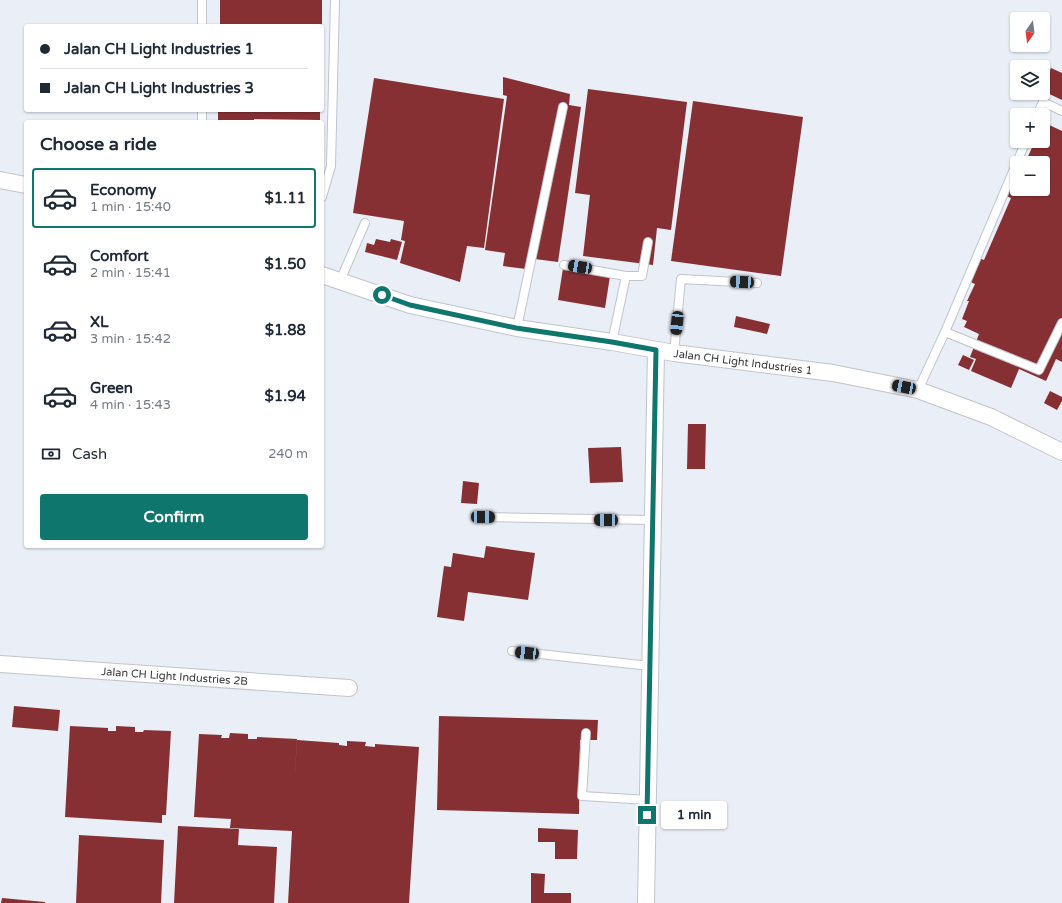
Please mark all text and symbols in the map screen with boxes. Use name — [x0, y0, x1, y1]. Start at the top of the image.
north arrow — [1010, 12, 1050, 52]
map controls — [1010, 12, 1050, 196]
text: Jalan CH Light Industries 1 — [64, 40, 254, 58]
button: layers — [1010, 60, 1050, 100]
text: Jalan CH Light Industries 3 — [64, 79, 254, 97]
button: + — [1010, 108, 1050, 148]
text: Choose a ride — [40, 133, 157, 155]
button: − — [1010, 156, 1050, 196]
icon: car — [42, 180, 78, 216]
text: Economy — [90, 181, 156, 199]
text: $1.11 — [265, 189, 306, 207]
text: 1 min · 15:40 — [90, 199, 171, 215]
icon: car — [42, 246, 78, 282]
text: Comfort — [90, 247, 149, 265]
text: $1.50 — [265, 255, 306, 273]
car — [567, 259, 593, 275]
text: 2 min · 15:41 — [90, 265, 171, 281]
car — [730, 275, 754, 289]
route start — [373, 286, 391, 304]
car — [670, 310, 684, 336]
icon: car — [42, 312, 78, 348]
text: XL — [90, 313, 109, 331]
text: $1.88 — [265, 321, 306, 339]
text: 3 min · 15:42 — [90, 331, 171, 347]
street label: Jalan CH Light Industries 1 — [673, 347, 813, 377]
icon: car — [42, 378, 78, 414]
text: Green — [90, 379, 133, 397]
car — [891, 379, 917, 395]
text: $1.94 — [265, 387, 306, 405]
text: 4 min · 15:43 — [90, 397, 171, 413]
icon: cash — [40, 443, 62, 465]
text: Cash — [72, 445, 107, 463]
text: 240 m — [268, 446, 308, 462]
button: Confirm — [40, 494, 308, 540]
car — [471, 511, 495, 523]
car — [594, 514, 618, 526]
car — [514, 646, 540, 660]
street label: Jalan CH Light Industries 2B — [101, 664, 249, 688]
callout: 1 min — [661, 801, 727, 829]
route end — [638, 806, 656, 824]
text: 1 min — [677, 807, 711, 823]

